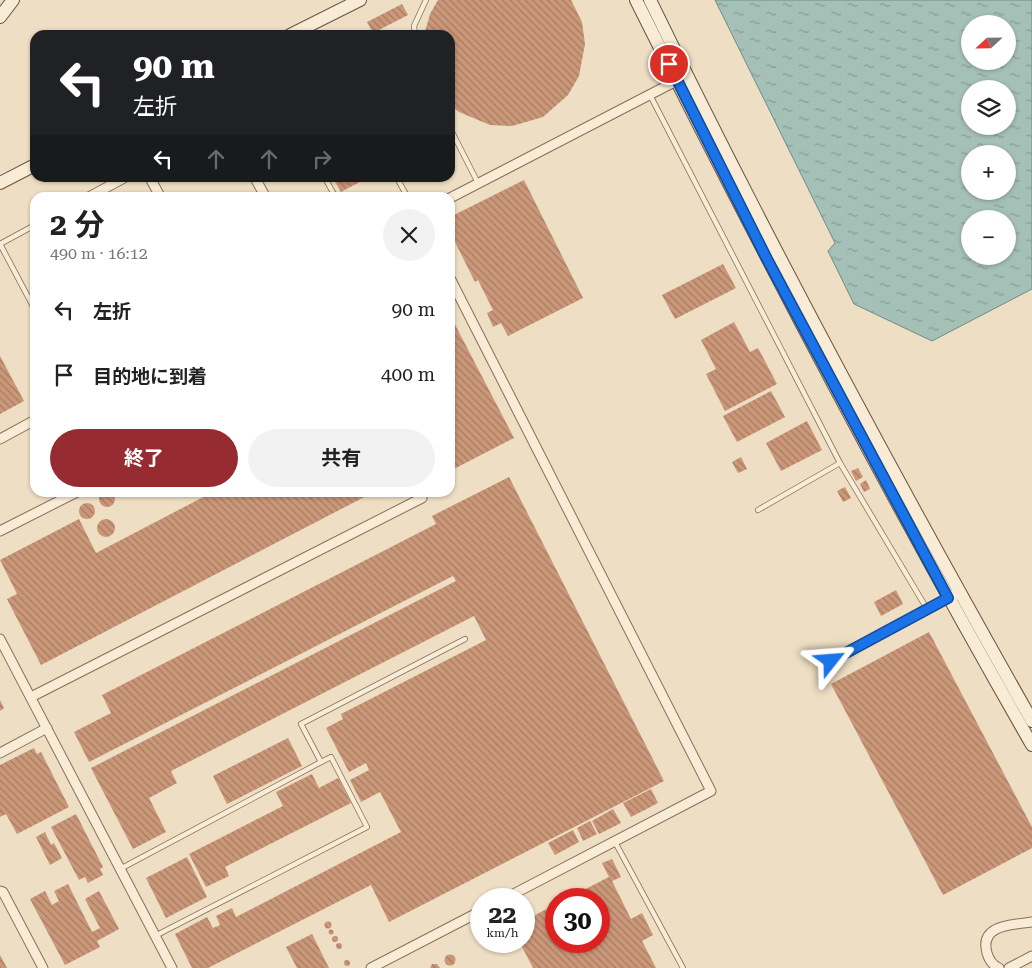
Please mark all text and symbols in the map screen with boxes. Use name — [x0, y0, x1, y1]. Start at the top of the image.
north arrow — [961, 15, 1016, 70]
map controls — [961, 15, 1016, 265]
pin — [648, 43, 690, 85]
text: 90 m — [133, 46, 215, 87]
icon: left — [50, 50, 115, 115]
icon: arrive — [655, 50, 683, 78]
button: layers — [961, 80, 1016, 135]
text: 左折 — [133, 94, 177, 119]
icon: left — [149, 145, 177, 173]
icon: ahead — [202, 145, 230, 173]
icon: ahead — [255, 145, 283, 173]
icon: right — [308, 145, 336, 173]
button: + — [961, 145, 1016, 200]
text: 2 分 — [50, 207, 104, 242]
button: close — [383, 209, 435, 261]
button: − — [961, 210, 1016, 265]
text: 490 m · 16:12 — [50, 244, 148, 263]
icon: left — [50, 296, 78, 324]
text: 90 m — [392, 298, 435, 321]
text: 左折 — [93, 300, 131, 323]
icon: arrive — [50, 361, 78, 389]
text: 400 m — [381, 363, 435, 386]
text: 目的地に到着 — [93, 365, 207, 388]
button: 終了 — [50, 429, 238, 487]
button: 共有 — [248, 429, 435, 487]
position arrow — [804, 634, 856, 686]
speed limit sign: 30 — [545, 888, 610, 953]
text: 22 — [488, 900, 517, 929]
text: km/h — [486, 926, 519, 940]

